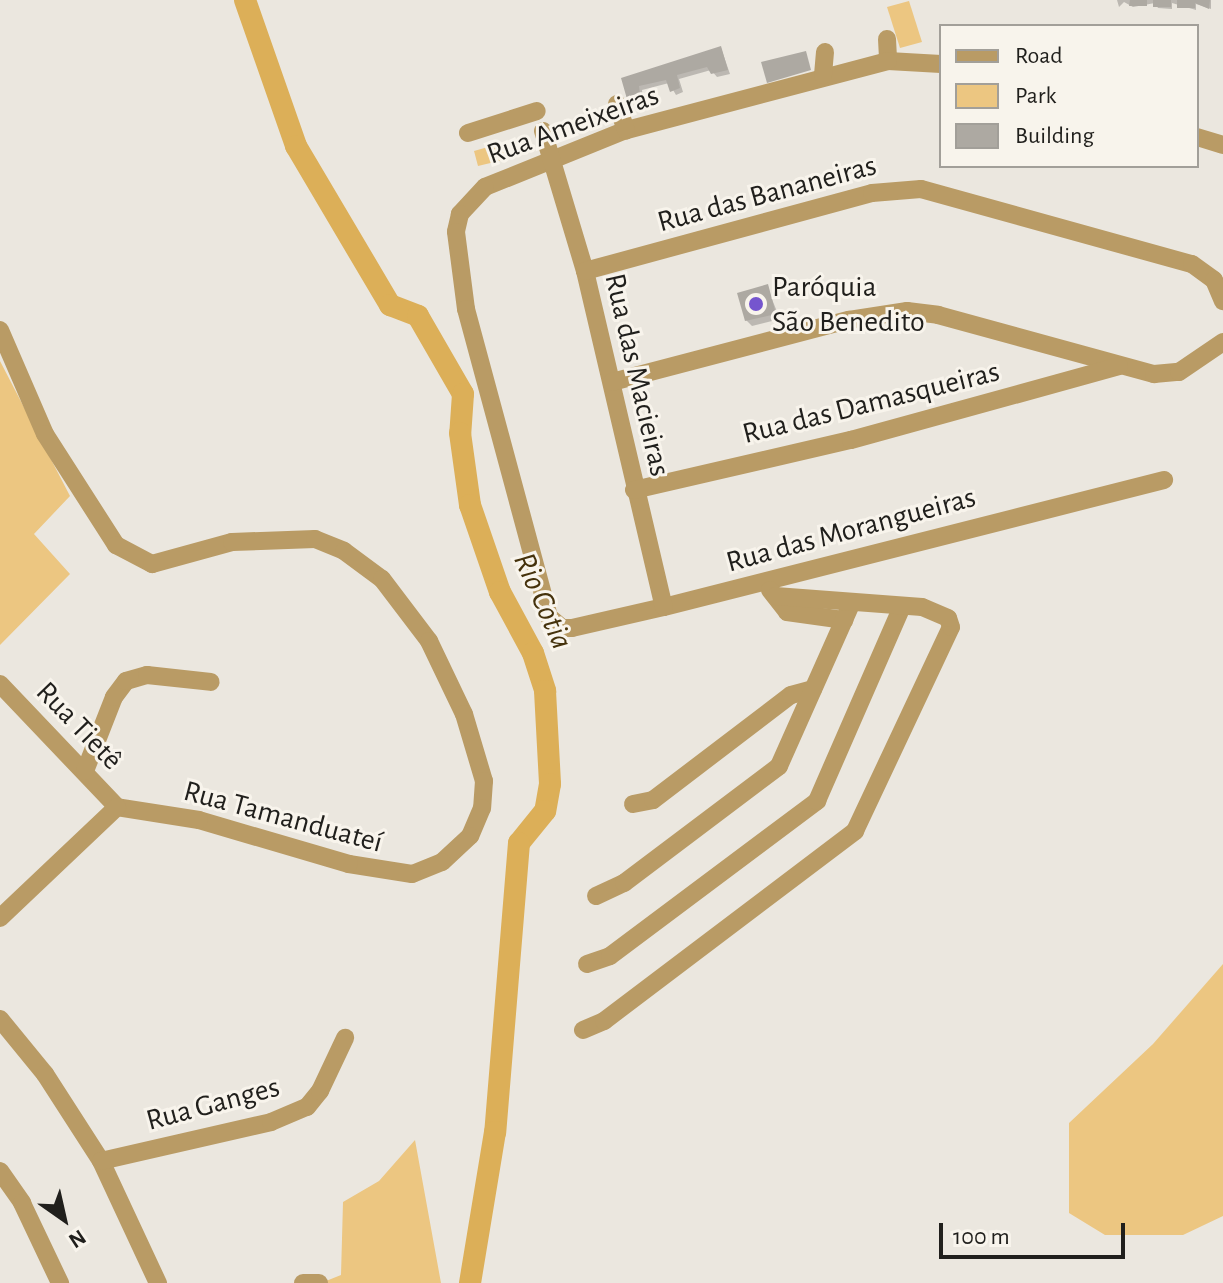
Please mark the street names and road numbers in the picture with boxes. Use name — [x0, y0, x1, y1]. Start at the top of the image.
street label: Rua Ameixeiras — [482, 77, 664, 173]
street label: Rua das Bananeiras — [654, 147, 880, 241]
street label: Rua das Macieiras — [596, 270, 678, 480]
street label: Rua das Damasqueiras — [739, 354, 1003, 452]
street label: Rua das Morangueiras — [722, 479, 980, 581]
street label: Rua Tietê — [28, 674, 130, 778]
street label: Rua Tamanduateí — [180, 773, 386, 861]
street label: Rua Ganges — [142, 1069, 284, 1139]

